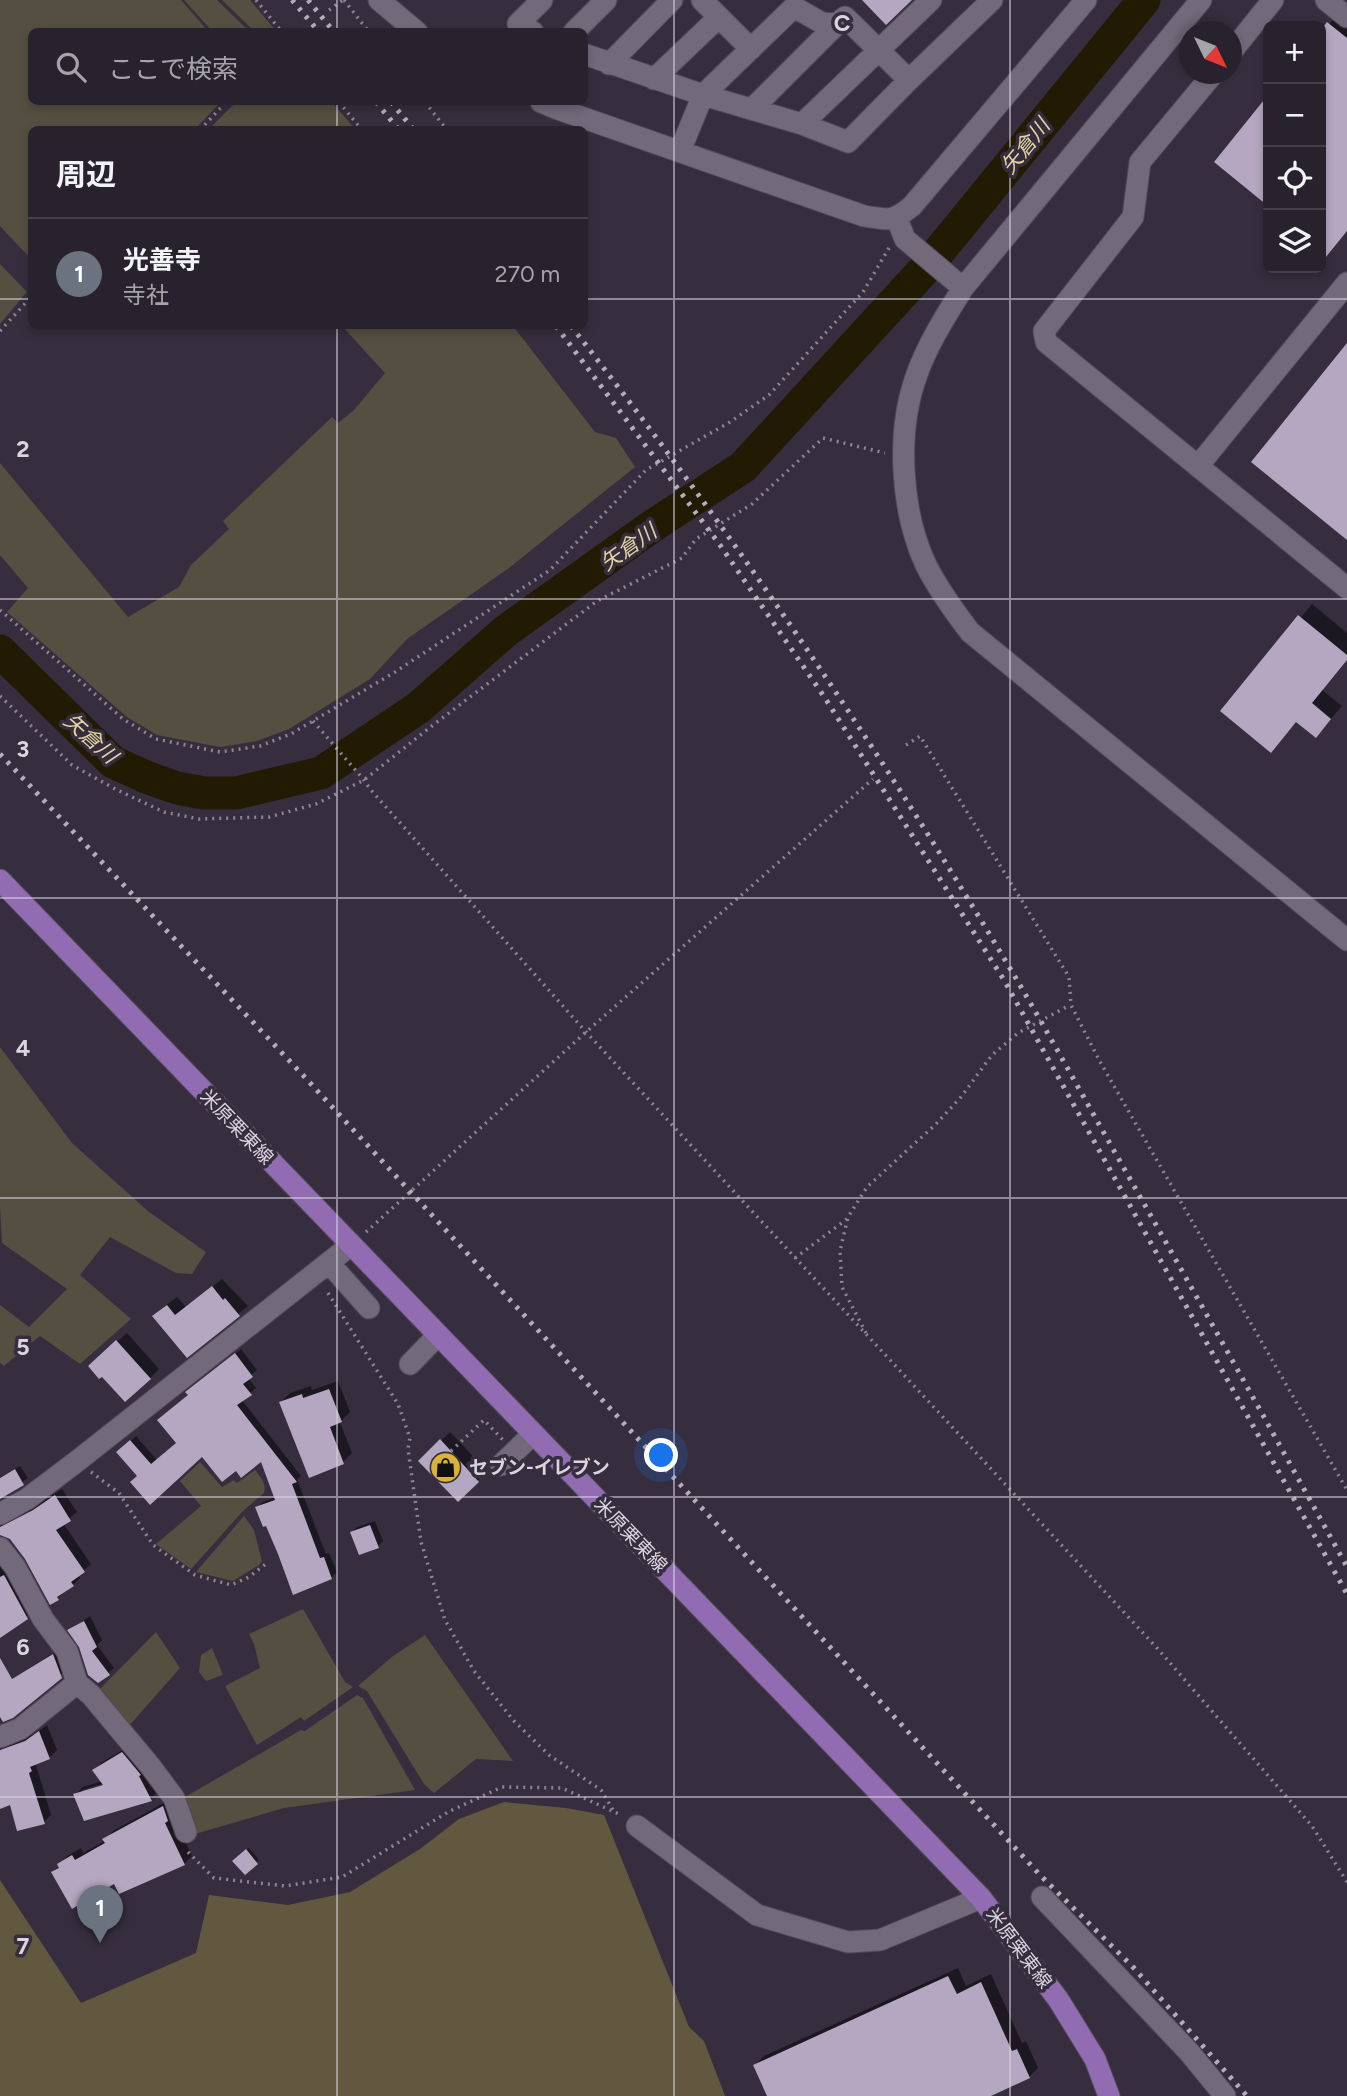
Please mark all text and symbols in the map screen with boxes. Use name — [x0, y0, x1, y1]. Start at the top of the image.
text: C — [834, 9, 851, 37]
north arrow — [1179, 21, 1242, 84]
map controls — [1263, 21, 1326, 273]
button: + — [1263, 21, 1326, 84]
search box — [28, 28, 588, 105]
icon: search — [52, 48, 90, 86]
text: ここで検索 — [108, 53, 238, 85]
button: − — [1263, 84, 1326, 147]
water label: 矢倉川 — [995, 112, 1056, 178]
button: locate — [1263, 147, 1326, 210]
text: 周辺 — [56, 156, 116, 193]
button: layers — [1263, 210, 1326, 273]
text: 光善寺 — [123, 244, 201, 276]
text: 1 — [74, 260, 84, 288]
text: 270 m — [495, 260, 560, 288]
text: 寺社 — [123, 281, 169, 309]
text: 2 — [16, 435, 30, 463]
water label: 矢倉川 — [595, 518, 663, 575]
water label: 矢倉川 — [59, 708, 124, 770]
text: 3 — [17, 735, 29, 763]
text: 4 — [16, 1034, 30, 1062]
street label: 米原栗東線 — [196, 1085, 278, 1169]
text: 5 — [16, 1333, 30, 1361]
your location — [644, 1438, 678, 1472]
shop icon: セブン-イレブン — [429, 1450, 463, 1484]
place label: セブン-イレブン — [469, 1456, 610, 1479]
street label: 米原栗東線 — [590, 1493, 672, 1577]
text: 6 — [16, 1633, 30, 1661]
pin: 1 — [77, 1885, 123, 1943]
street label: 米原栗東線 — [981, 1903, 1057, 1993]
text: 7 — [17, 1932, 30, 1960]

